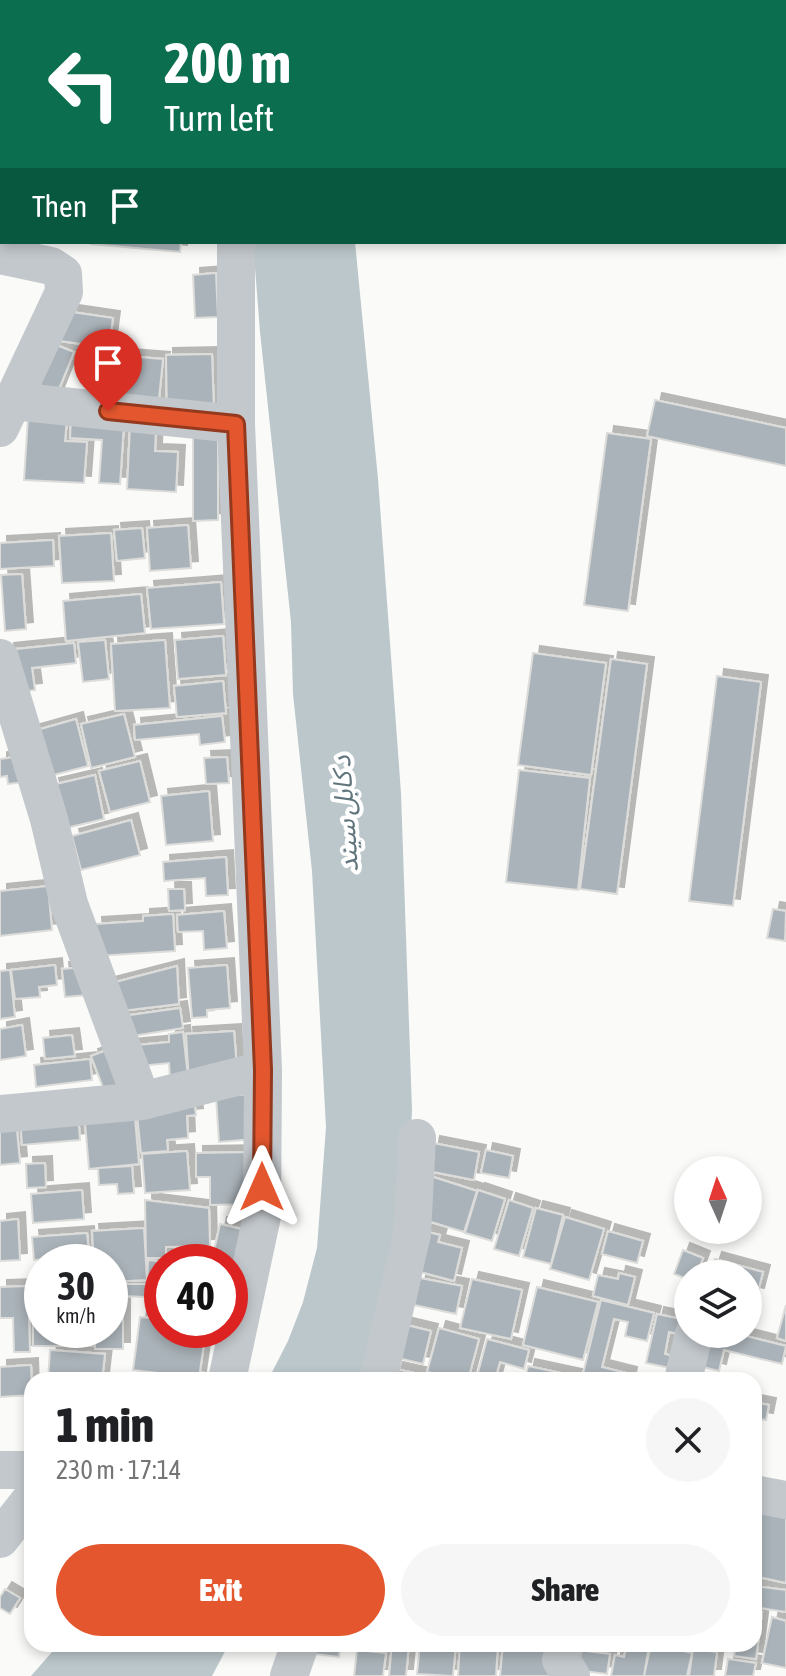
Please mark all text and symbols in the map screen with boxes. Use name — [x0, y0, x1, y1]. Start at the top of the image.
text: 200 m — [164, 31, 291, 95]
icon: left — [32, 32, 136, 136]
text: Turn left — [164, 97, 274, 139]
icon: arrive — [103, 184, 147, 228]
text: Then — [32, 189, 87, 223]
pin — [74, 329, 142, 411]
icon: arrive — [86, 341, 130, 385]
water label: د کابل سيند — [326, 754, 365, 873]
position arrow — [220, 1145, 304, 1229]
north arrow — [674, 1156, 762, 1244]
map controls — [674, 1156, 762, 1348]
speed limit sign: 40 — [144, 1244, 248, 1348]
button: layers — [674, 1260, 762, 1348]
text: 30 — [57, 1263, 95, 1308]
text: km/h — [56, 1304, 96, 1327]
text: 1 min — [56, 1397, 154, 1452]
button: close — [646, 1398, 730, 1482]
text: 230 m · 17:14 — [56, 1455, 181, 1485]
button: Exit — [56, 1544, 385, 1636]
button: Share — [401, 1544, 730, 1636]

